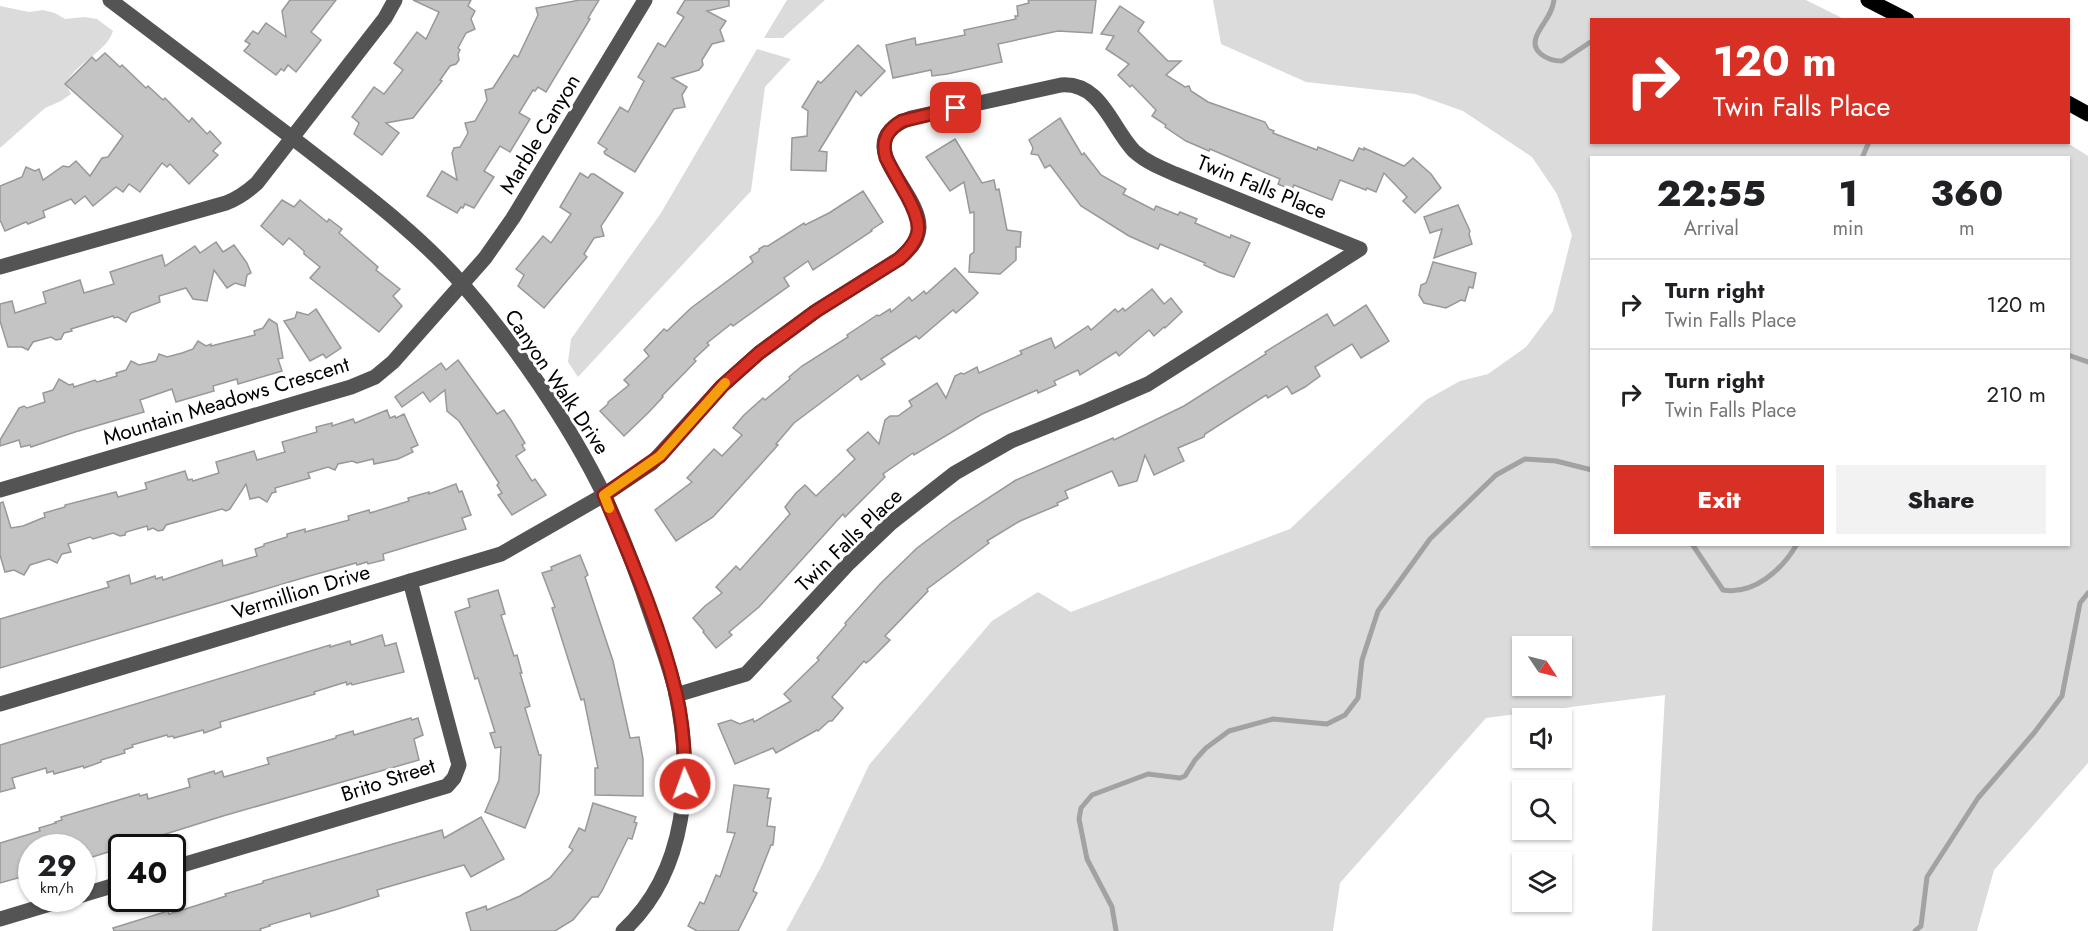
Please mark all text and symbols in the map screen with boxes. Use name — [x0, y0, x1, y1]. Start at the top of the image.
text: 120 m — [1713, 31, 1837, 92]
icon: right — [1614, 42, 1692, 120]
street label: Marble Canyon — [492, 68, 588, 200]
pin — [930, 82, 981, 133]
text: Twin Falls Place — [1713, 87, 1890, 126]
icon: arrive — [939, 91, 972, 124]
street label: Twin Falls Place — [1192, 147, 1332, 227]
text: 22:55 — [1657, 167, 1766, 219]
text: 1 — [1839, 167, 1858, 219]
text: 360 — [1931, 167, 2003, 219]
text: Arrival — [1684, 214, 1739, 243]
text: min — [1833, 214, 1864, 243]
text: m — [1959, 214, 1975, 243]
text: Turn right — [1665, 274, 1765, 306]
icon: right — [1614, 288, 1647, 321]
text: 120 m — [1987, 288, 2046, 320]
street label: Canyon Walk Drive — [497, 304, 617, 461]
text: Twin Falls Place — [1665, 306, 1796, 335]
street label: Mountain Meadows Crescent — [99, 349, 353, 453]
text: Turn right — [1665, 364, 1765, 396]
icon: right — [1614, 378, 1647, 411]
text: 210 m — [1987, 378, 2046, 410]
text: Twin Falls Place — [1665, 396, 1796, 425]
button: Exit — [1614, 465, 1824, 534]
button: Share — [1836, 465, 2046, 534]
street label: Twin Falls Place — [789, 481, 909, 599]
street label: Vermillion Drive — [228, 557, 374, 627]
north arrow — [1512, 636, 1572, 696]
map controls — [1512, 636, 1572, 912]
button: sound — [1512, 708, 1572, 768]
street label: Brito Street — [337, 751, 439, 809]
position arrow — [653, 752, 717, 816]
button: search — [1512, 780, 1572, 840]
speed limit sign: 40 — [108, 834, 186, 912]
text: 29 — [37, 844, 77, 887]
button: layers — [1512, 852, 1572, 912]
text: km/h — [40, 877, 74, 899]

